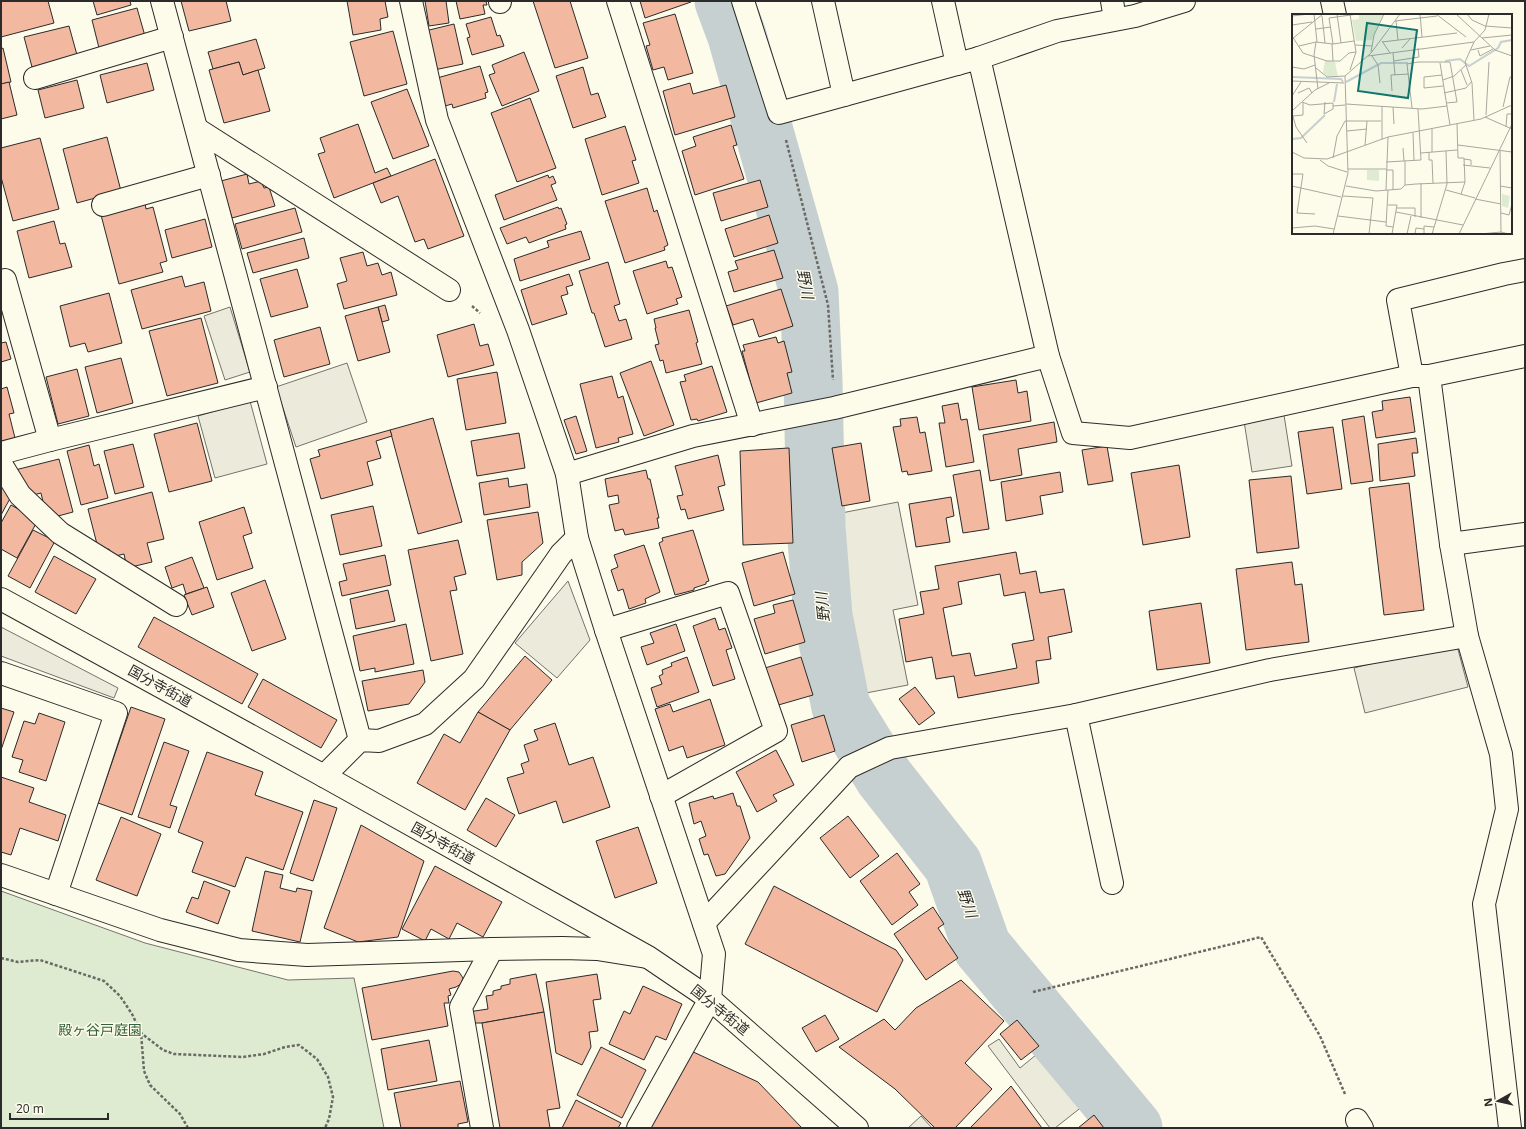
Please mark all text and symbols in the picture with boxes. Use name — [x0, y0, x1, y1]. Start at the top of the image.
inset map — [1292, 14, 1512, 234]
water label: 野川 — [793, 267, 819, 302]
water label: 野川 — [810, 589, 834, 623]
street label: 国分寺街道 — [125, 660, 195, 711]
street label: 国分寺街道 — [408, 817, 478, 868]
water label: 野川 — [954, 885, 983, 922]
street label: 国分寺街道 — [687, 980, 753, 1039]
park label: 殿ヶ谷戸庭園 — [58, 1020, 142, 1039]
north arrow — [1478, 1081, 1518, 1121]
scale bar — [10, 1095, 108, 1121]
text: N — [1480, 1097, 1496, 1108]
text: 20 m — [16, 1100, 44, 1117]

